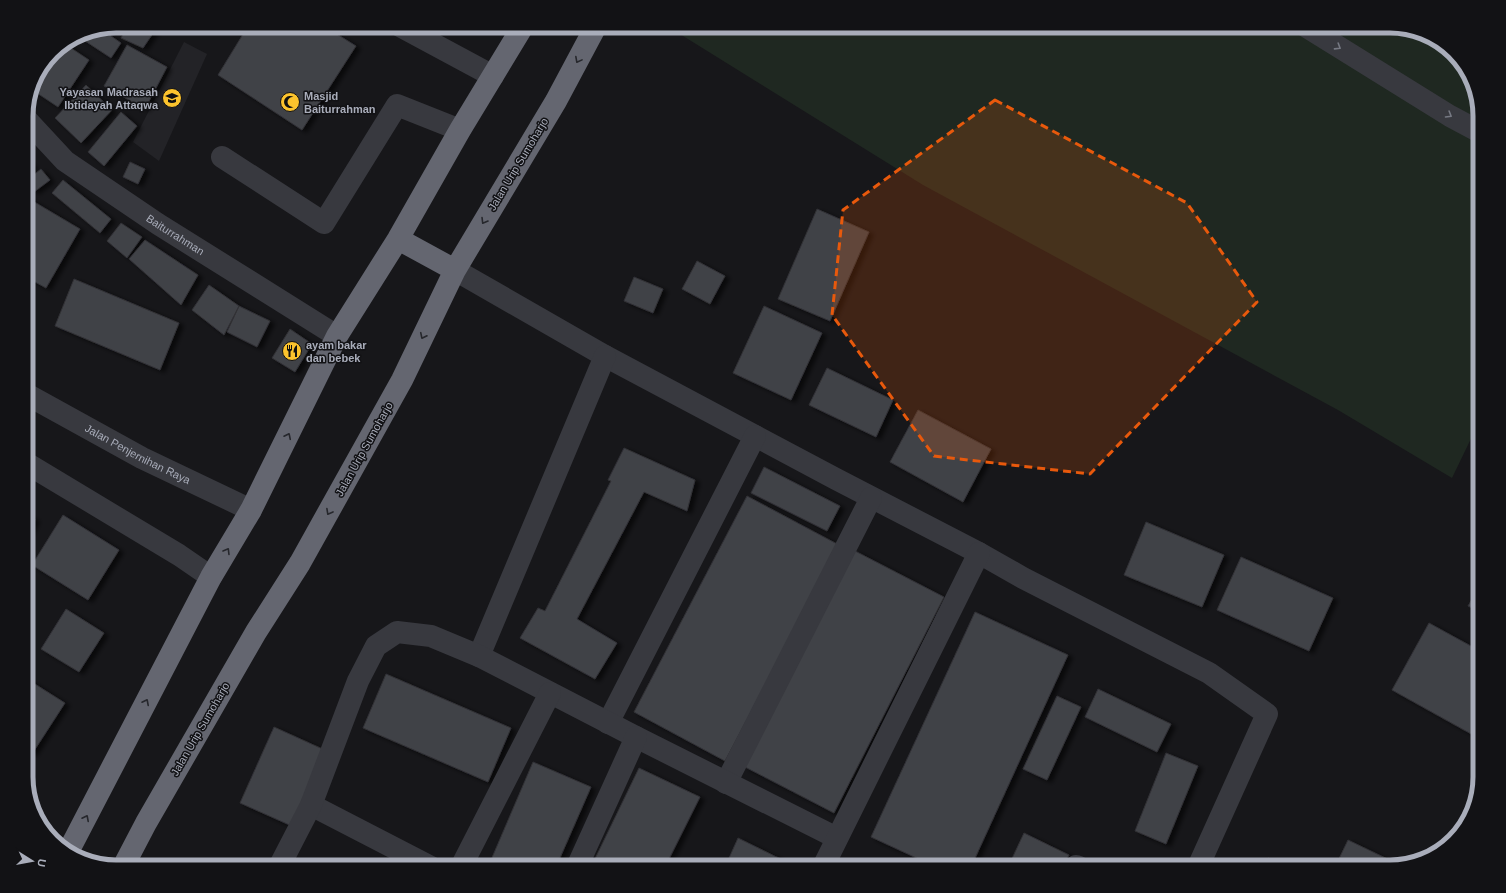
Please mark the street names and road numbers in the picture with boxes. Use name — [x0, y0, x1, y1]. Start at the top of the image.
street label: Jalan Urip Sumoharjo — [486, 116, 550, 212]
street label: Baiturrahman — [144, 212, 206, 257]
street label: Jalan Urip Sumoharjo — [333, 400, 395, 498]
street label: Jalan Penjernihan Raya — [83, 422, 193, 487]
street label: Jalan Urip Sumoharjo — [168, 680, 232, 778]

